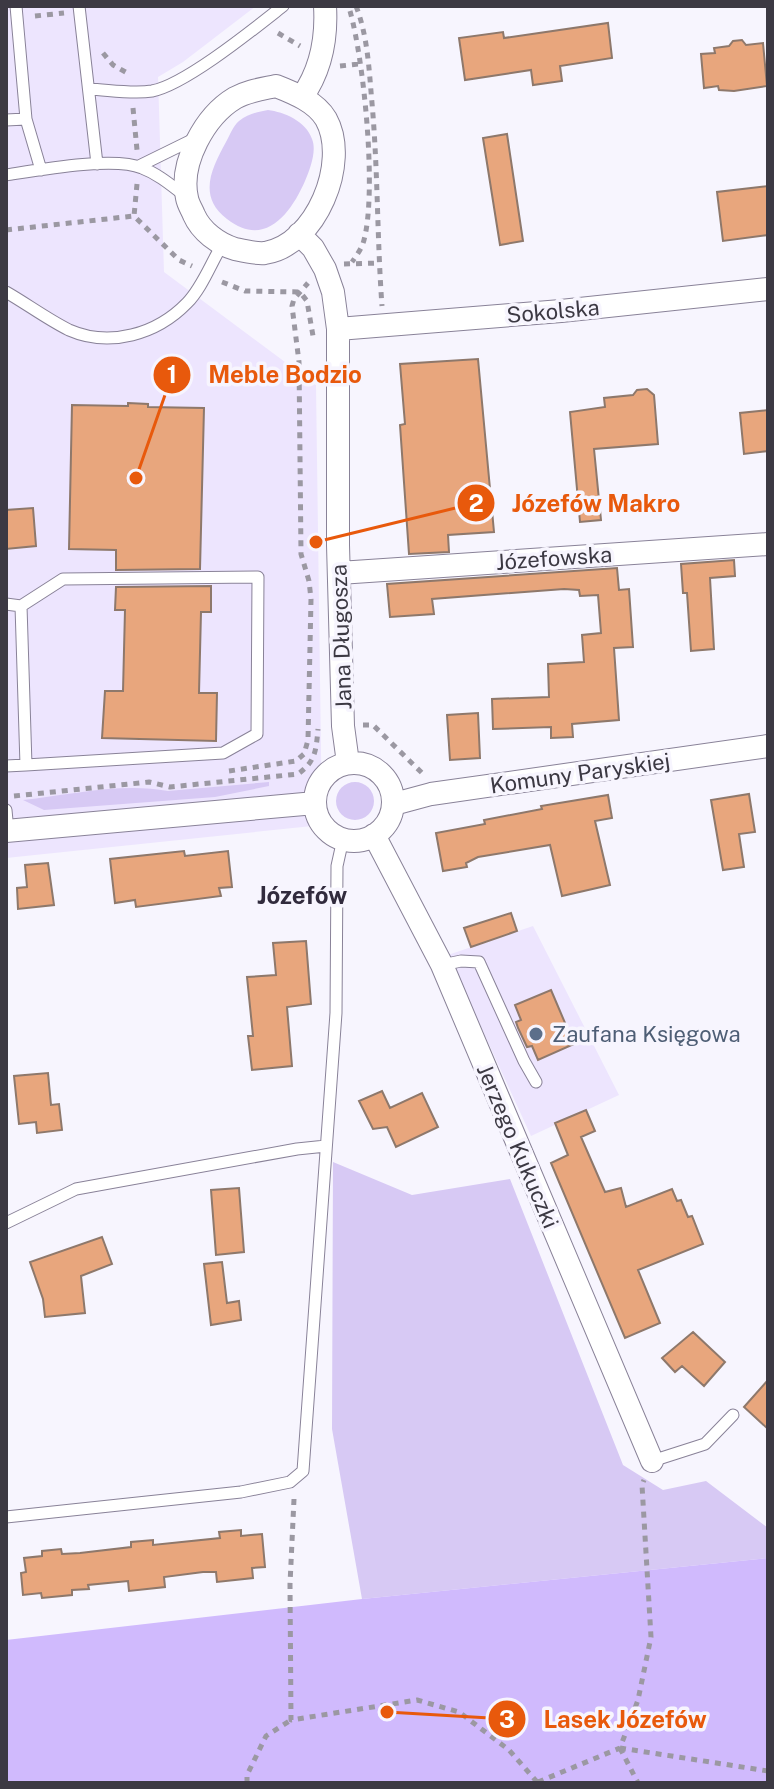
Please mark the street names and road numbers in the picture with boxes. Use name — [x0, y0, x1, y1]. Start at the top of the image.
street label: Sokolska — [505, 294, 601, 328]
street label: Józefowska — [495, 541, 613, 575]
street label: Jana Długosza — [325, 564, 357, 710]
street label: Komuny Paryskiej — [488, 747, 672, 799]
street label: Jerzego Kukuczki — [472, 1060, 564, 1232]

